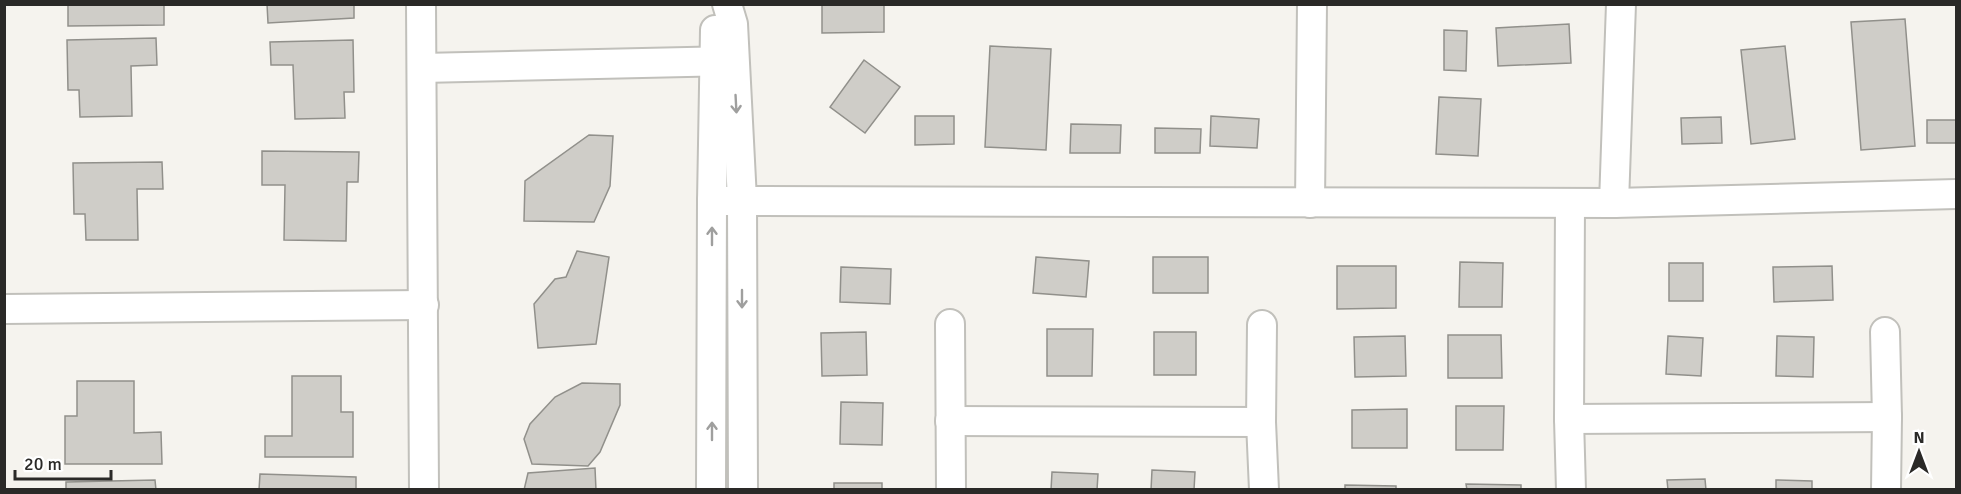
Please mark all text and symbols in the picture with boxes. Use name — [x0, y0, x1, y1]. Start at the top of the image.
one-way arrow — [731, 94, 742, 114]
one-way arrow — [706, 227, 718, 247]
one-way arrow — [736, 288, 748, 308]
one-way arrow — [706, 422, 718, 442]
north arrow — [1889, 422, 1949, 482]
text: N — [1913, 428, 1925, 448]
scale bar — [15, 443, 111, 481]
text: 20 m — [24, 453, 62, 475]

